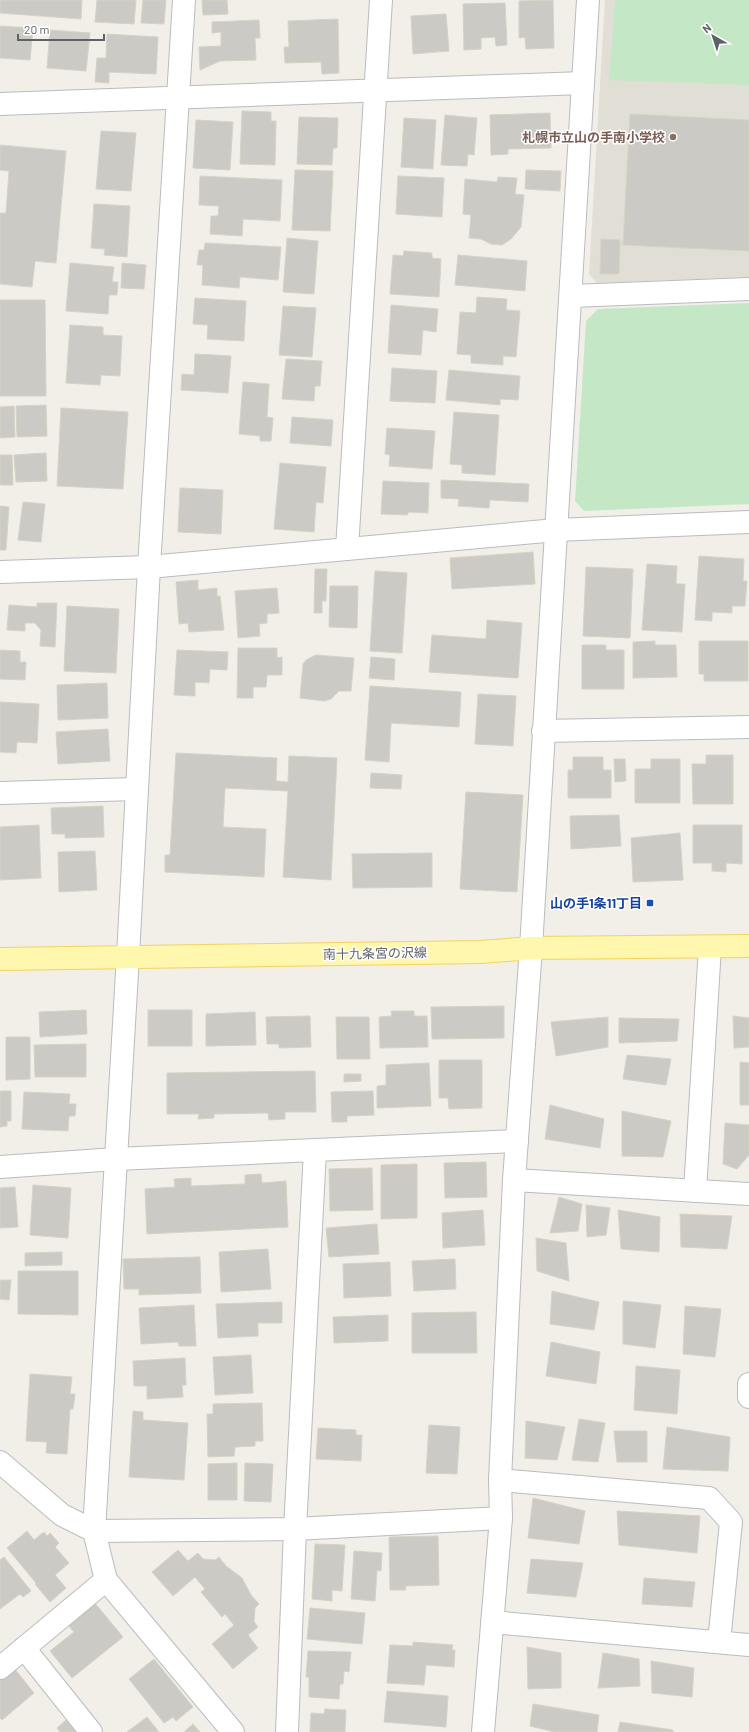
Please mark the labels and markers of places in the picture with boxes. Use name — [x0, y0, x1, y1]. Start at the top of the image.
place label: 札幌市立山の手南小学校 — [522, 129, 665, 145]
marker: 札幌市立山の手南小学校 — [668, 132, 678, 142]
place label: 山の手1条11丁目 — [550, 895, 642, 911]
marker: 山の手1条11丁目 — [645, 898, 655, 908]

